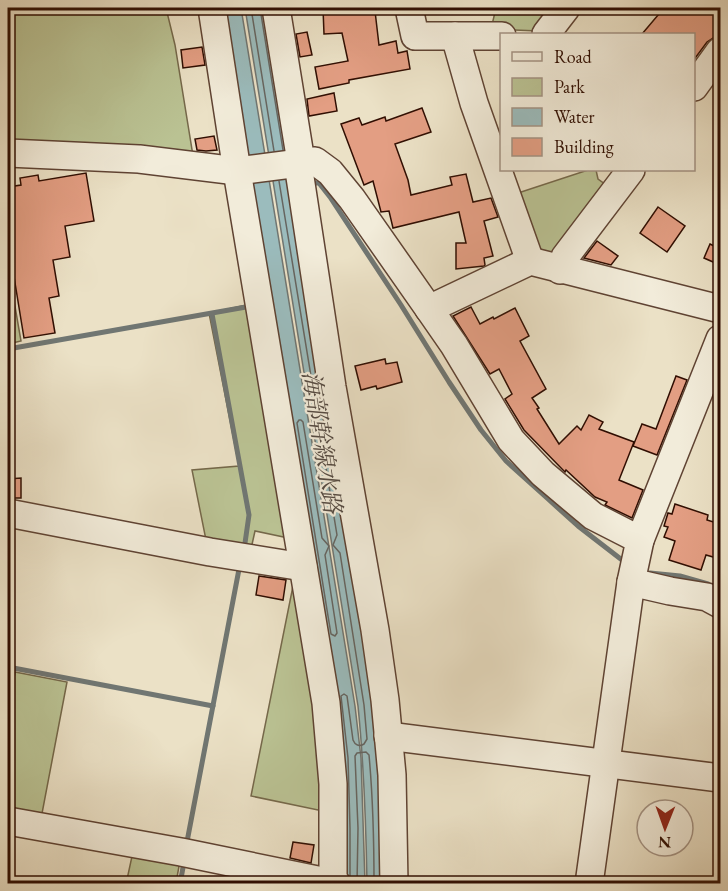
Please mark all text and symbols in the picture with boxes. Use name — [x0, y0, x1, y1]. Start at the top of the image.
legend — [500, 33, 695, 171]
text: Road — [554, 45, 593, 68]
text: Park — [554, 75, 585, 98]
text: Water — [554, 105, 595, 128]
text: Building — [554, 135, 614, 158]
water label: 海部幹線水路 — [296, 368, 349, 517]
north arrow — [635, 798, 695, 858]
text: N — [658, 832, 671, 853]

